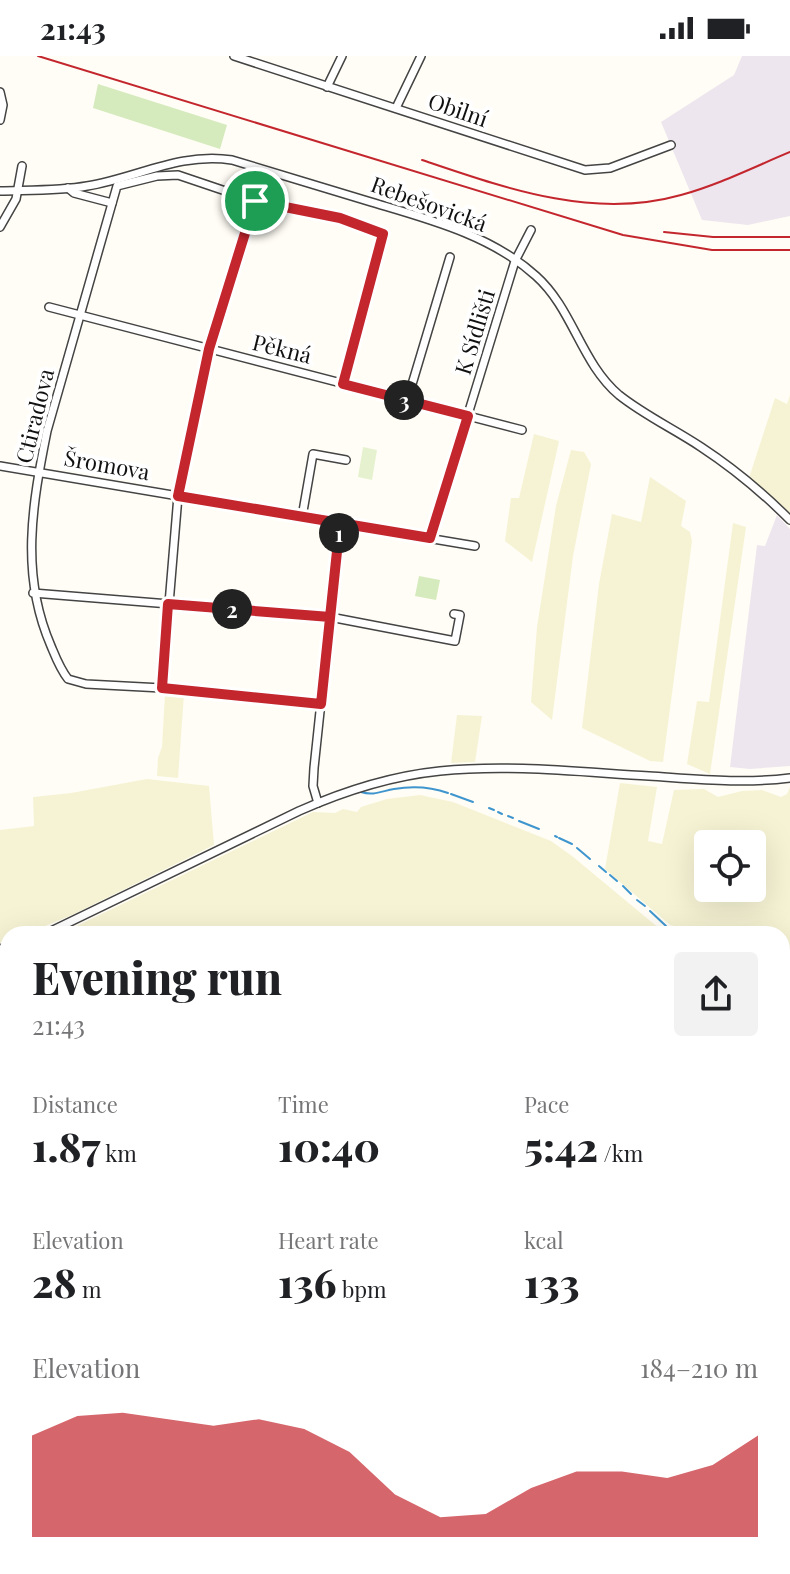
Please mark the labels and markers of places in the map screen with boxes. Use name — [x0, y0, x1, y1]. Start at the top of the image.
pin — [221, 167, 289, 235]
pin: 3 — [384, 380, 424, 420]
pin: 1 — [319, 513, 359, 553]
pin: 2 — [212, 589, 252, 629]

